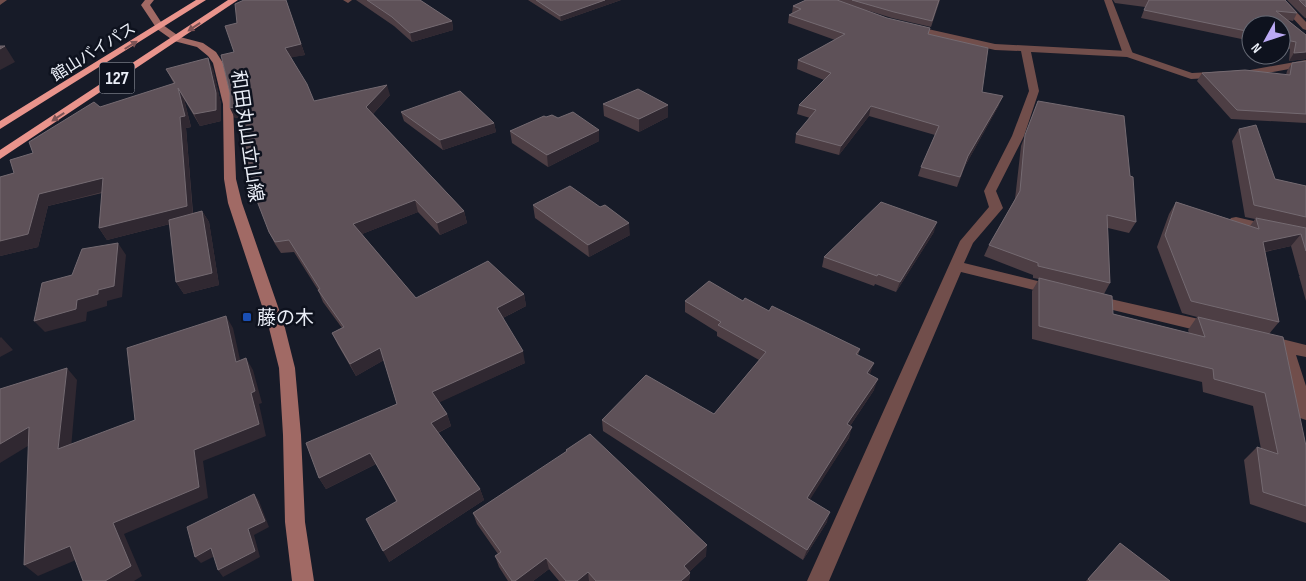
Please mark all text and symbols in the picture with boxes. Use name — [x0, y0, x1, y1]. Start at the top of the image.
north arrow — [1241, 15, 1291, 65]
street label: 館山バイパス — [48, 19, 139, 86]
one-way arrow — [187, 22, 201, 32]
text: N — [1248, 40, 1265, 56]
one-way arrow — [124, 41, 137, 50]
road number: 127 — [100, 62, 134, 94]
street label: 和田丸山立山線 — [226, 69, 267, 204]
one-way arrow — [52, 112, 65, 121]
place label: 藤の木 — [257, 307, 314, 330]
marker: 藤の木 — [241, 311, 253, 323]

